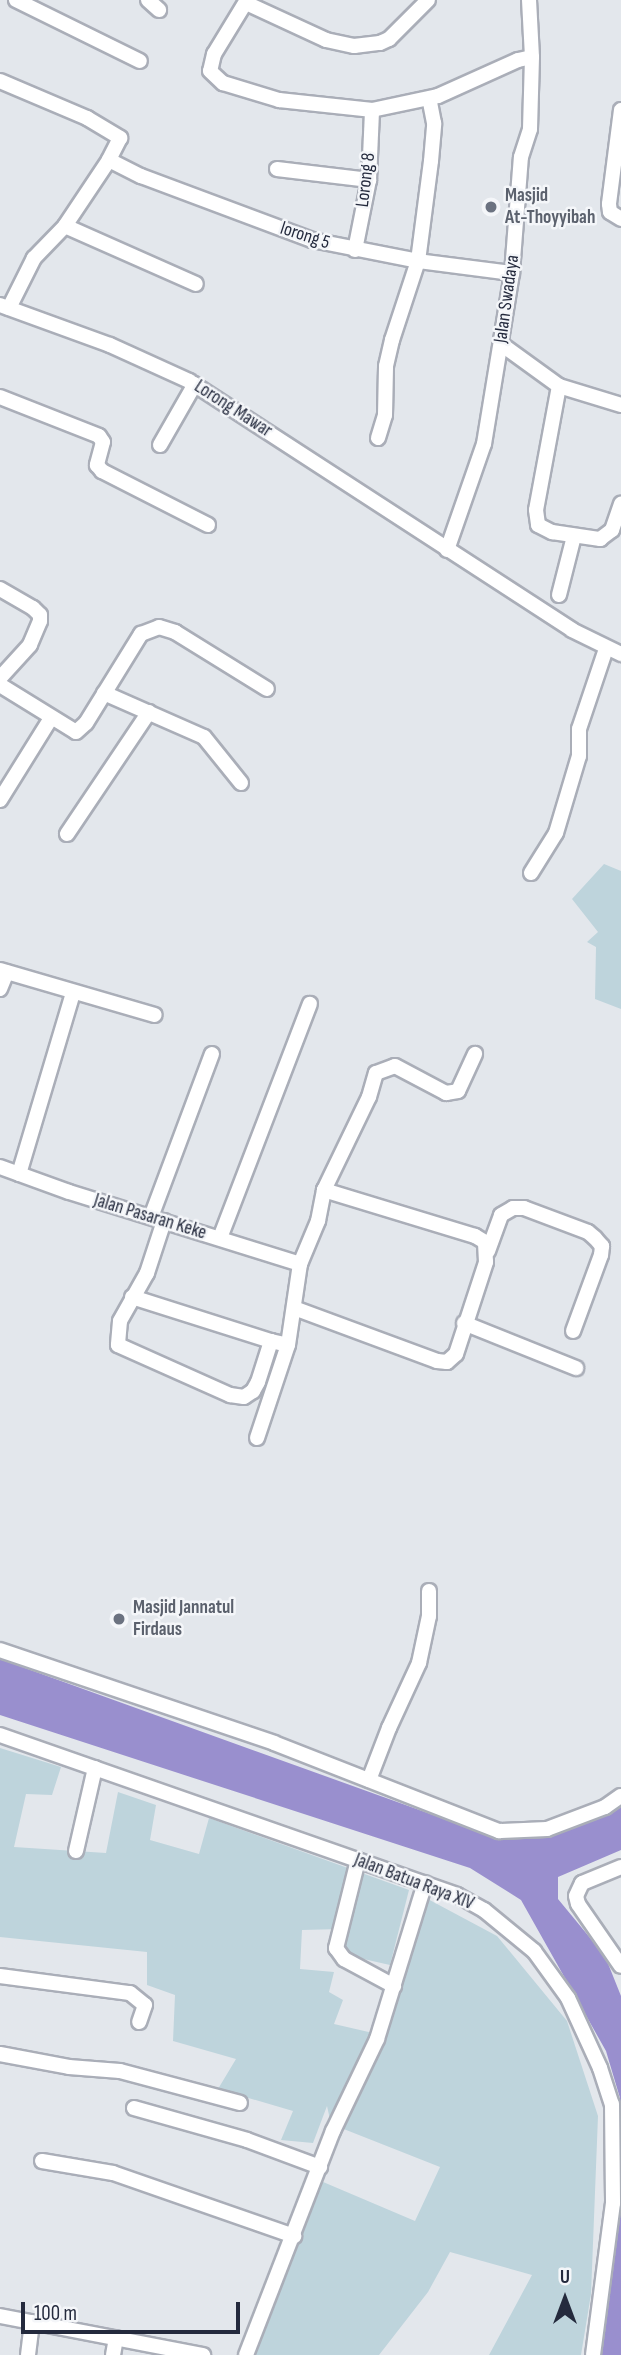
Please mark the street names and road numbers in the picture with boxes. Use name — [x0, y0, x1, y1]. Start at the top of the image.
street label: Lorong 8 — [351, 151, 381, 209]
street label: lorong 5 — [277, 217, 333, 255]
street label: Jalan Swadaya — [490, 254, 524, 344]
street label: Lorong Mawar — [190, 375, 276, 443]
street label: Jalan Pasaran Keke — [91, 1189, 209, 1245]
street label: Jalan Batua Raya XIV — [351, 1849, 477, 1915]

